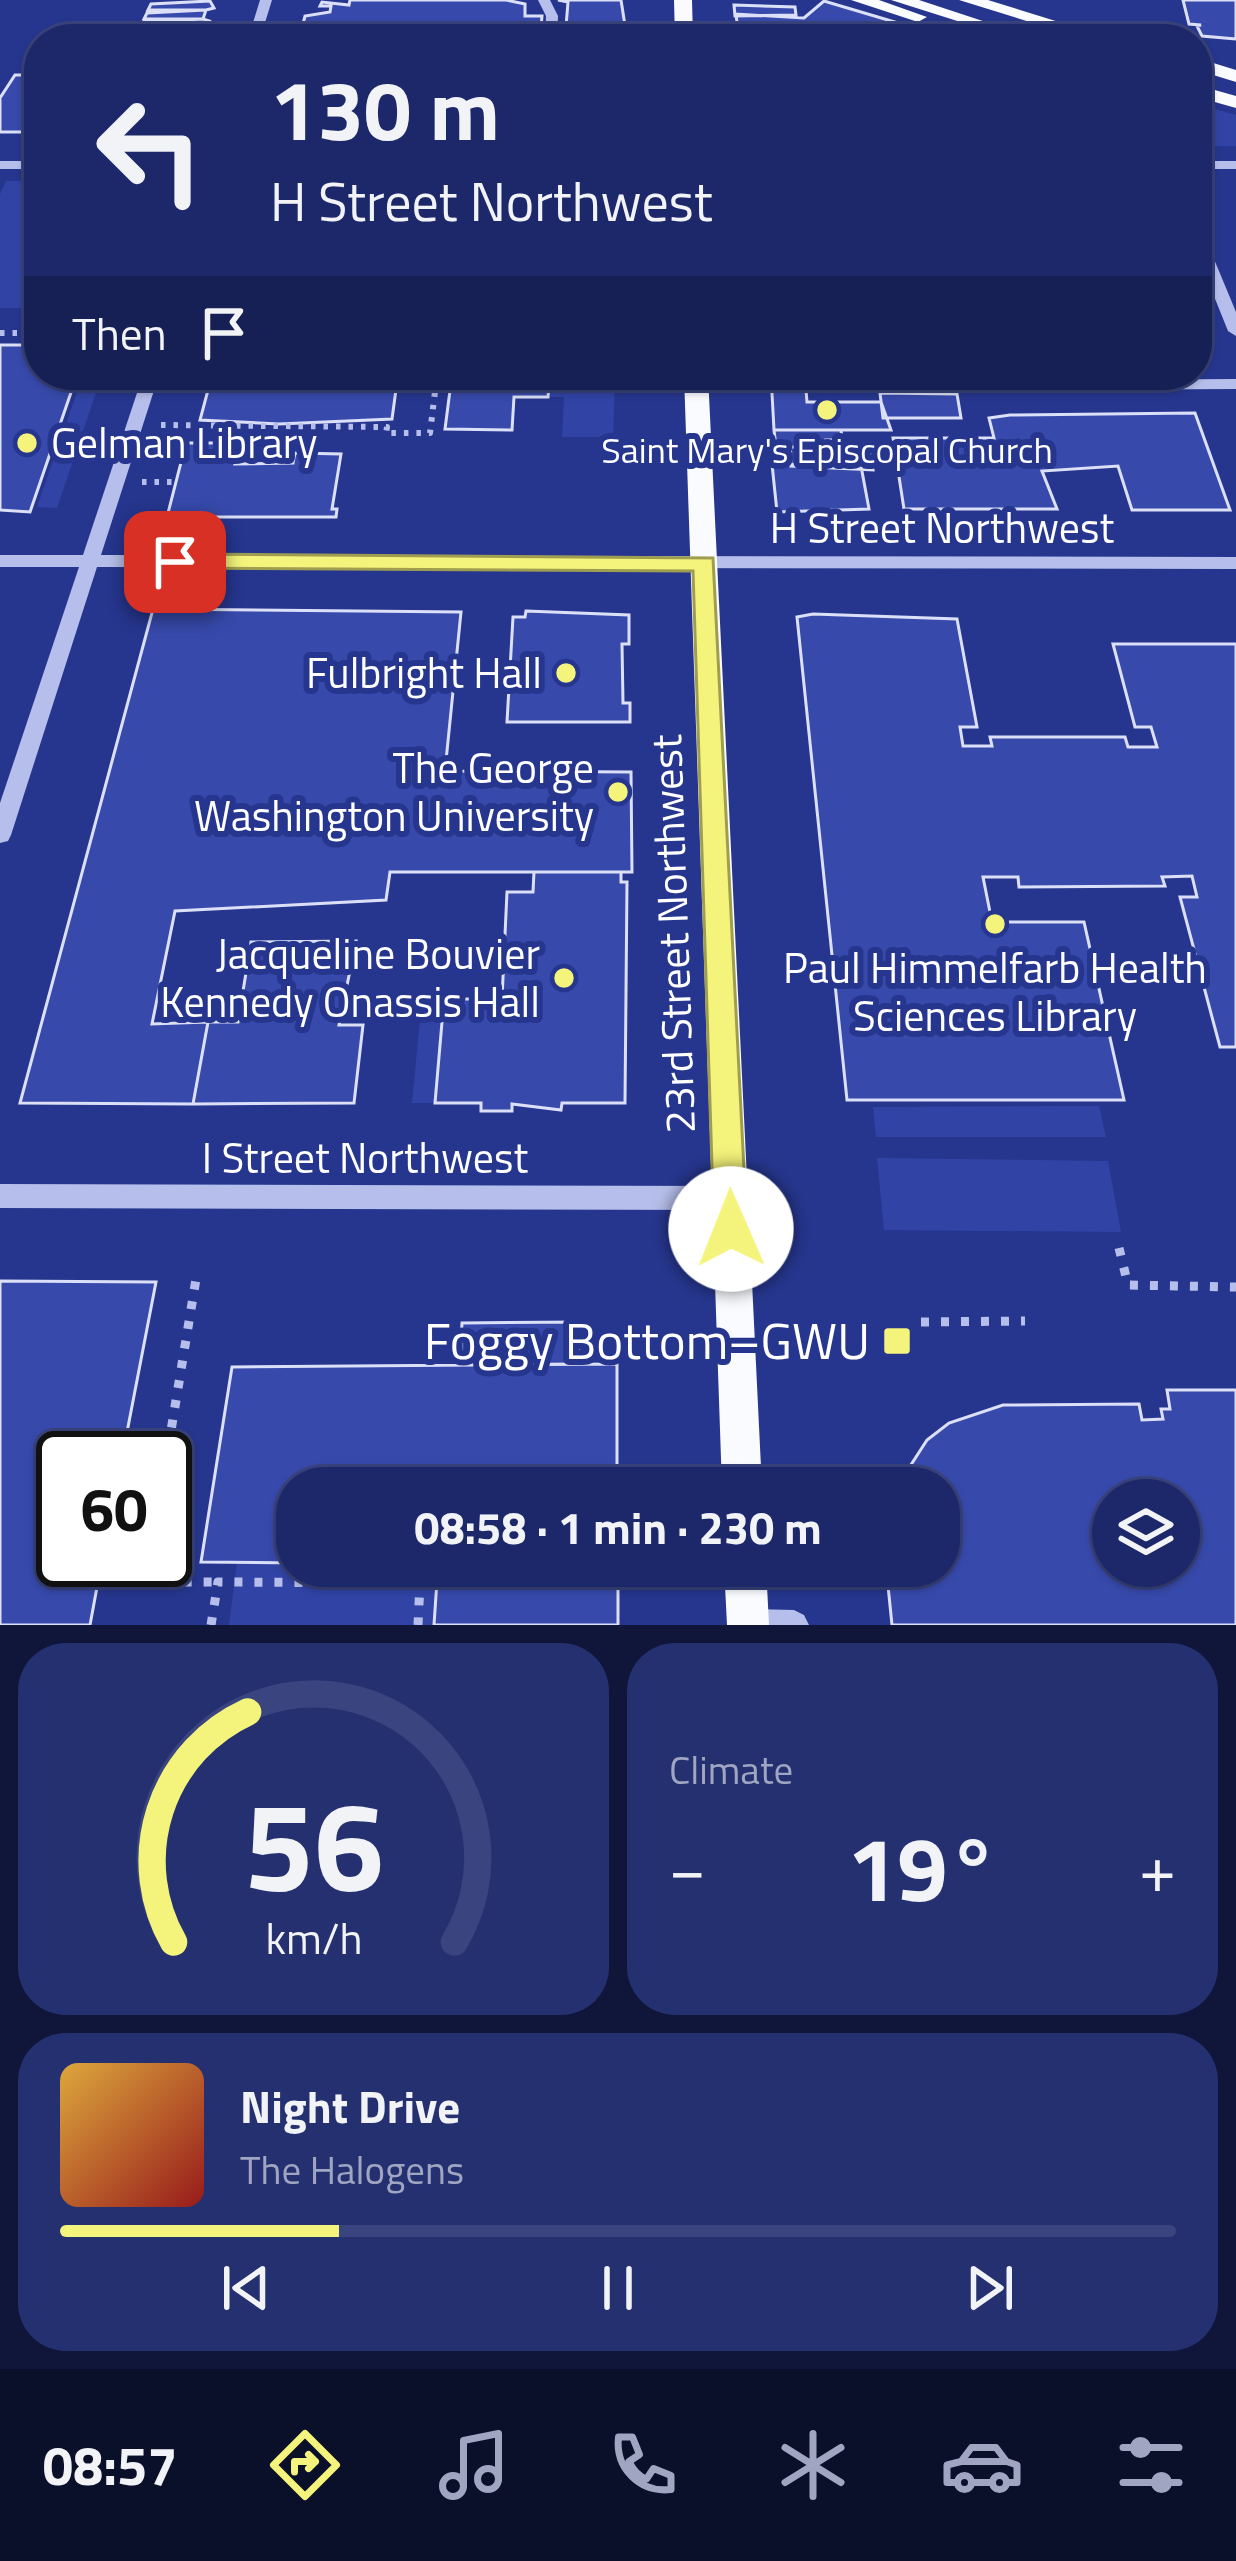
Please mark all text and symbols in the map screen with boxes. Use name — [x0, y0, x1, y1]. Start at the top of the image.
text: 130 m — [270, 45, 500, 173]
icon: left — [72, 72, 228, 228]
text: H Street Northwest — [270, 160, 713, 242]
text: Then — [72, 299, 167, 367]
icon: arrive — [191, 300, 257, 366]
marker: Saint Mary's Episcopal Church — [814, 397, 840, 423]
place label: Gelman Library — [51, 410, 318, 474]
place label: Saint Mary's Episcopal Church — [601, 422, 1053, 477]
marker: Gelman Library — [14, 430, 40, 456]
street label: H Street Northwest — [770, 495, 1114, 559]
pin — [124, 511, 226, 613]
icon: arrive — [142, 529, 208, 595]
place label: Fulbright Hall — [306, 640, 542, 704]
marker: Fulbright Hall — [553, 660, 579, 686]
street label: 23rd Street Northwest — [633, 733, 711, 1135]
place label: The George Washington University — [194, 735, 594, 847]
marker: The George Washington University — [605, 779, 631, 805]
marker: Paul Himmelfarb Health Sciences Library — [982, 911, 1008, 937]
place label: Jacqueline Bouvier Kennedy Onassis Hall — [160, 921, 540, 1033]
place label: Paul Himmelfarb Health Sciences Library — [783, 935, 1207, 1047]
marker: Jacqueline Bouvier Kennedy Onassis Hall — [551, 965, 577, 991]
street label: I Street Northwest — [202, 1125, 528, 1189]
position arrow — [668, 1166, 794, 1292]
place label: Foggy Bottom–GWU — [424, 1301, 870, 1379]
marker: Foggy Bottom–GWU — [881, 1325, 913, 1357]
speed limit sign: 60 — [36, 1431, 192, 1587]
map controls — [1092, 1479, 1200, 1587]
button: layers — [1092, 1479, 1200, 1587]
text: 08:58 · 1 min · 230 m — [414, 1493, 822, 1561]
text: Climate — [669, 1740, 793, 1799]
text: 56 — [244, 1750, 383, 1939]
text: 19° — [847, 1799, 998, 1936]
text: − — [669, 1817, 706, 1918]
text: + — [1139, 1817, 1176, 1918]
text: km/h — [265, 1905, 362, 1971]
text: Night Drive — [240, 2072, 460, 2140]
text: The Halogens — [240, 2140, 464, 2199]
icon: previous — [213, 2255, 279, 2321]
icon: pause — [585, 2255, 651, 2321]
icon: next — [957, 2255, 1023, 2321]
icon: directions — [263, 2423, 347, 2507]
icon: music — [432, 2423, 516, 2507]
icon: phone — [601, 2423, 685, 2507]
icon: climate — [771, 2423, 855, 2507]
icon: car — [940, 2423, 1024, 2507]
icon: filters — [1109, 2423, 1193, 2507]
text: 08:57 — [43, 2424, 177, 2506]

